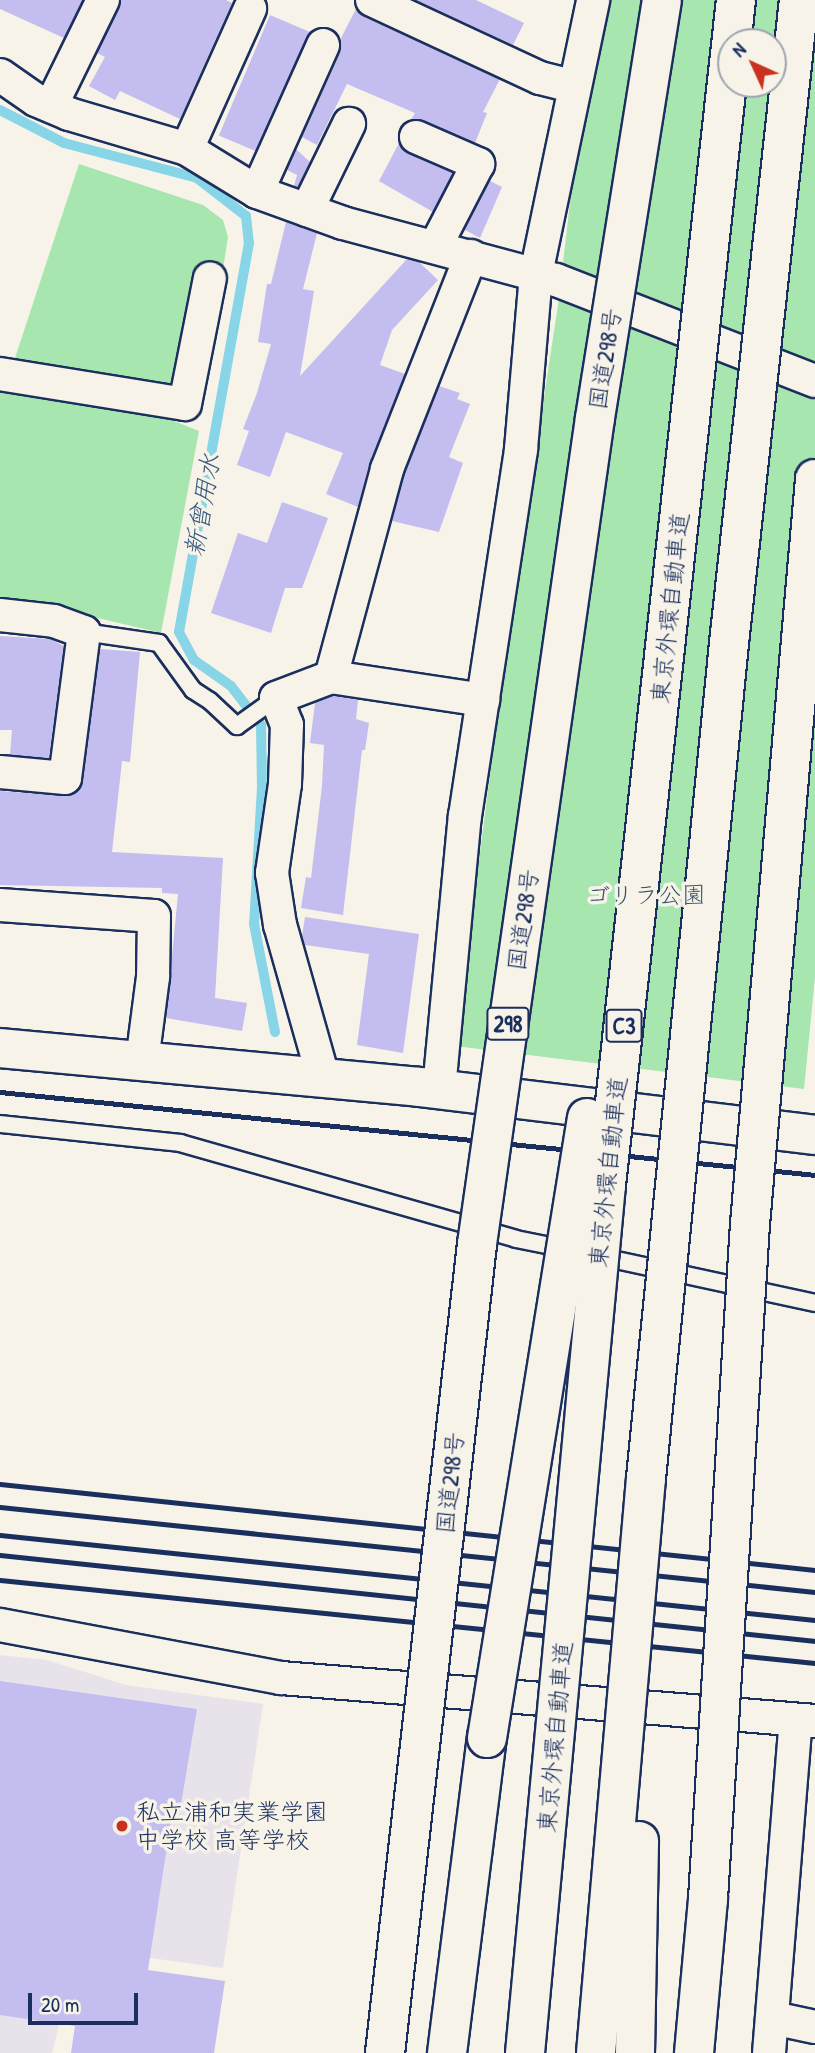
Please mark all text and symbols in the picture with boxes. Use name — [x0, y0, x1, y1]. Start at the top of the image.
north arrow — [717, 28, 787, 98]
text: N — [726, 37, 751, 62]
street label: 国道298号 — [583, 306, 627, 412]
water label: 新曾用水 — [178, 451, 226, 559]
street label: 東京外環自動車道 — [646, 511, 694, 705]
street label: 国道298号 — [502, 867, 544, 973]
park label: ゴリラ公園 — [586, 881, 706, 909]
road number: 298 — [485, 1004, 531, 1044]
road number: C3 — [605, 1007, 643, 1046]
street label: 東京外環自動車道 — [584, 1075, 632, 1269]
street label: 国道298号 — [430, 1431, 470, 1535]
street label: 東京外環自動車道 — [532, 1640, 578, 1834]
place label: 私立浦和実業学園 中学校 高等学校 — [136, 1798, 328, 1854]
marker: 私立浦和実業学園 中学校 高等学校 — [114, 1818, 130, 1834]
scale bar — [32, 1980, 142, 2024]
text: 20 m — [41, 1990, 79, 2019]

